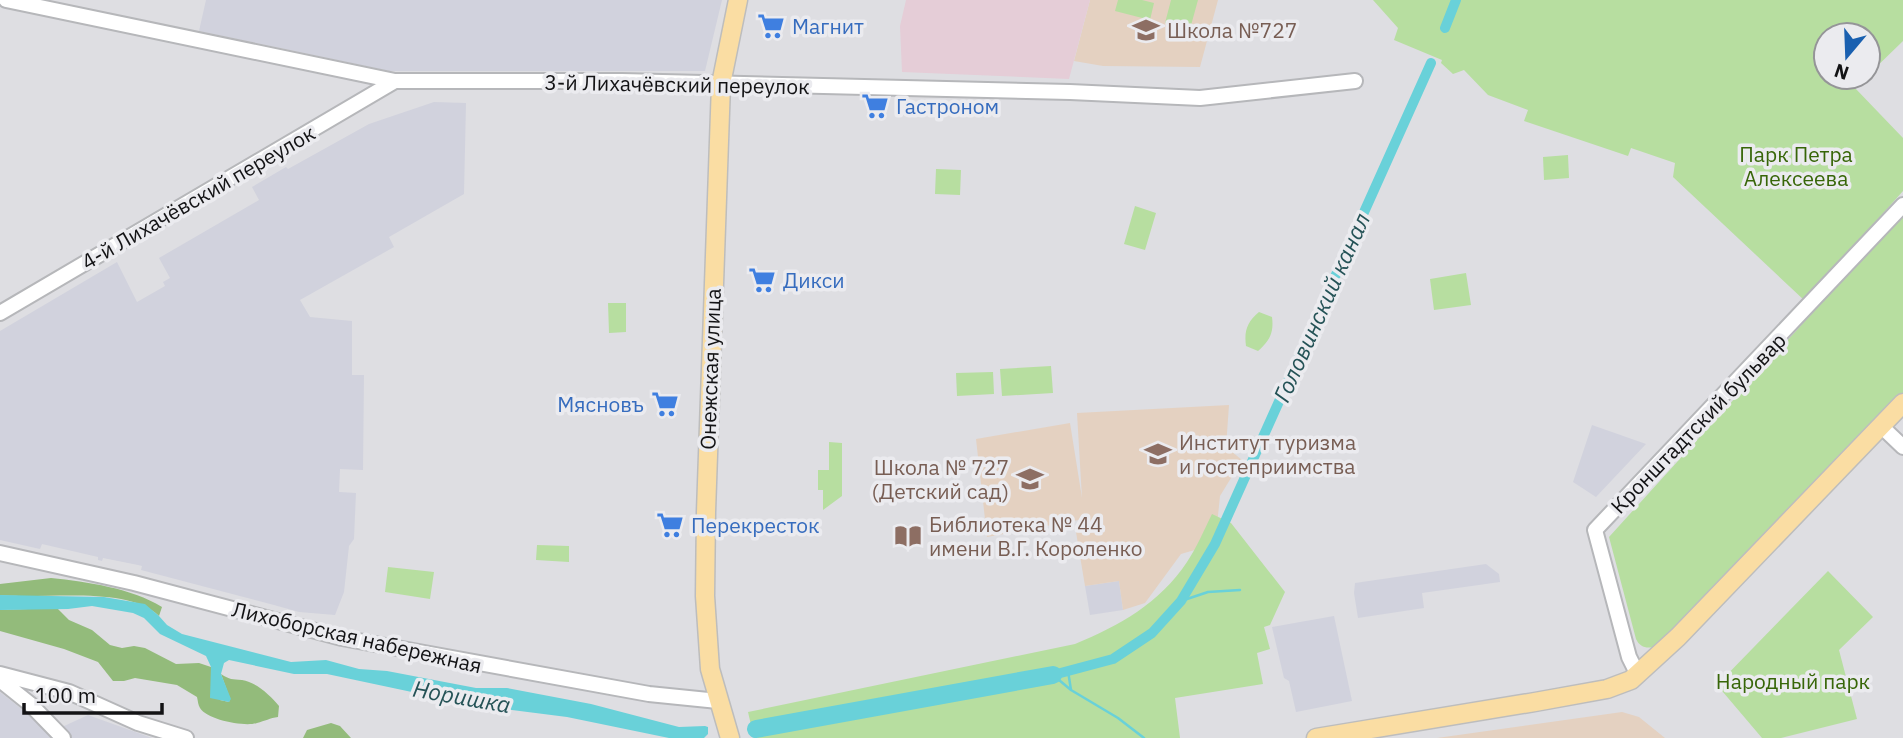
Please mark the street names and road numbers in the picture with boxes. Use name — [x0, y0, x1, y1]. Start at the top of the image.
street label: 3-й Лихачёвский переулок — [544, 68, 810, 100]
street label: 4-й Лихачёвский переулок — [76, 119, 320, 275]
street label: Онежская улица — [693, 288, 727, 450]
street label: Кронштадтский бульвар — [1604, 326, 1792, 520]
street label: Лихоборская набережная — [229, 595, 485, 679]

